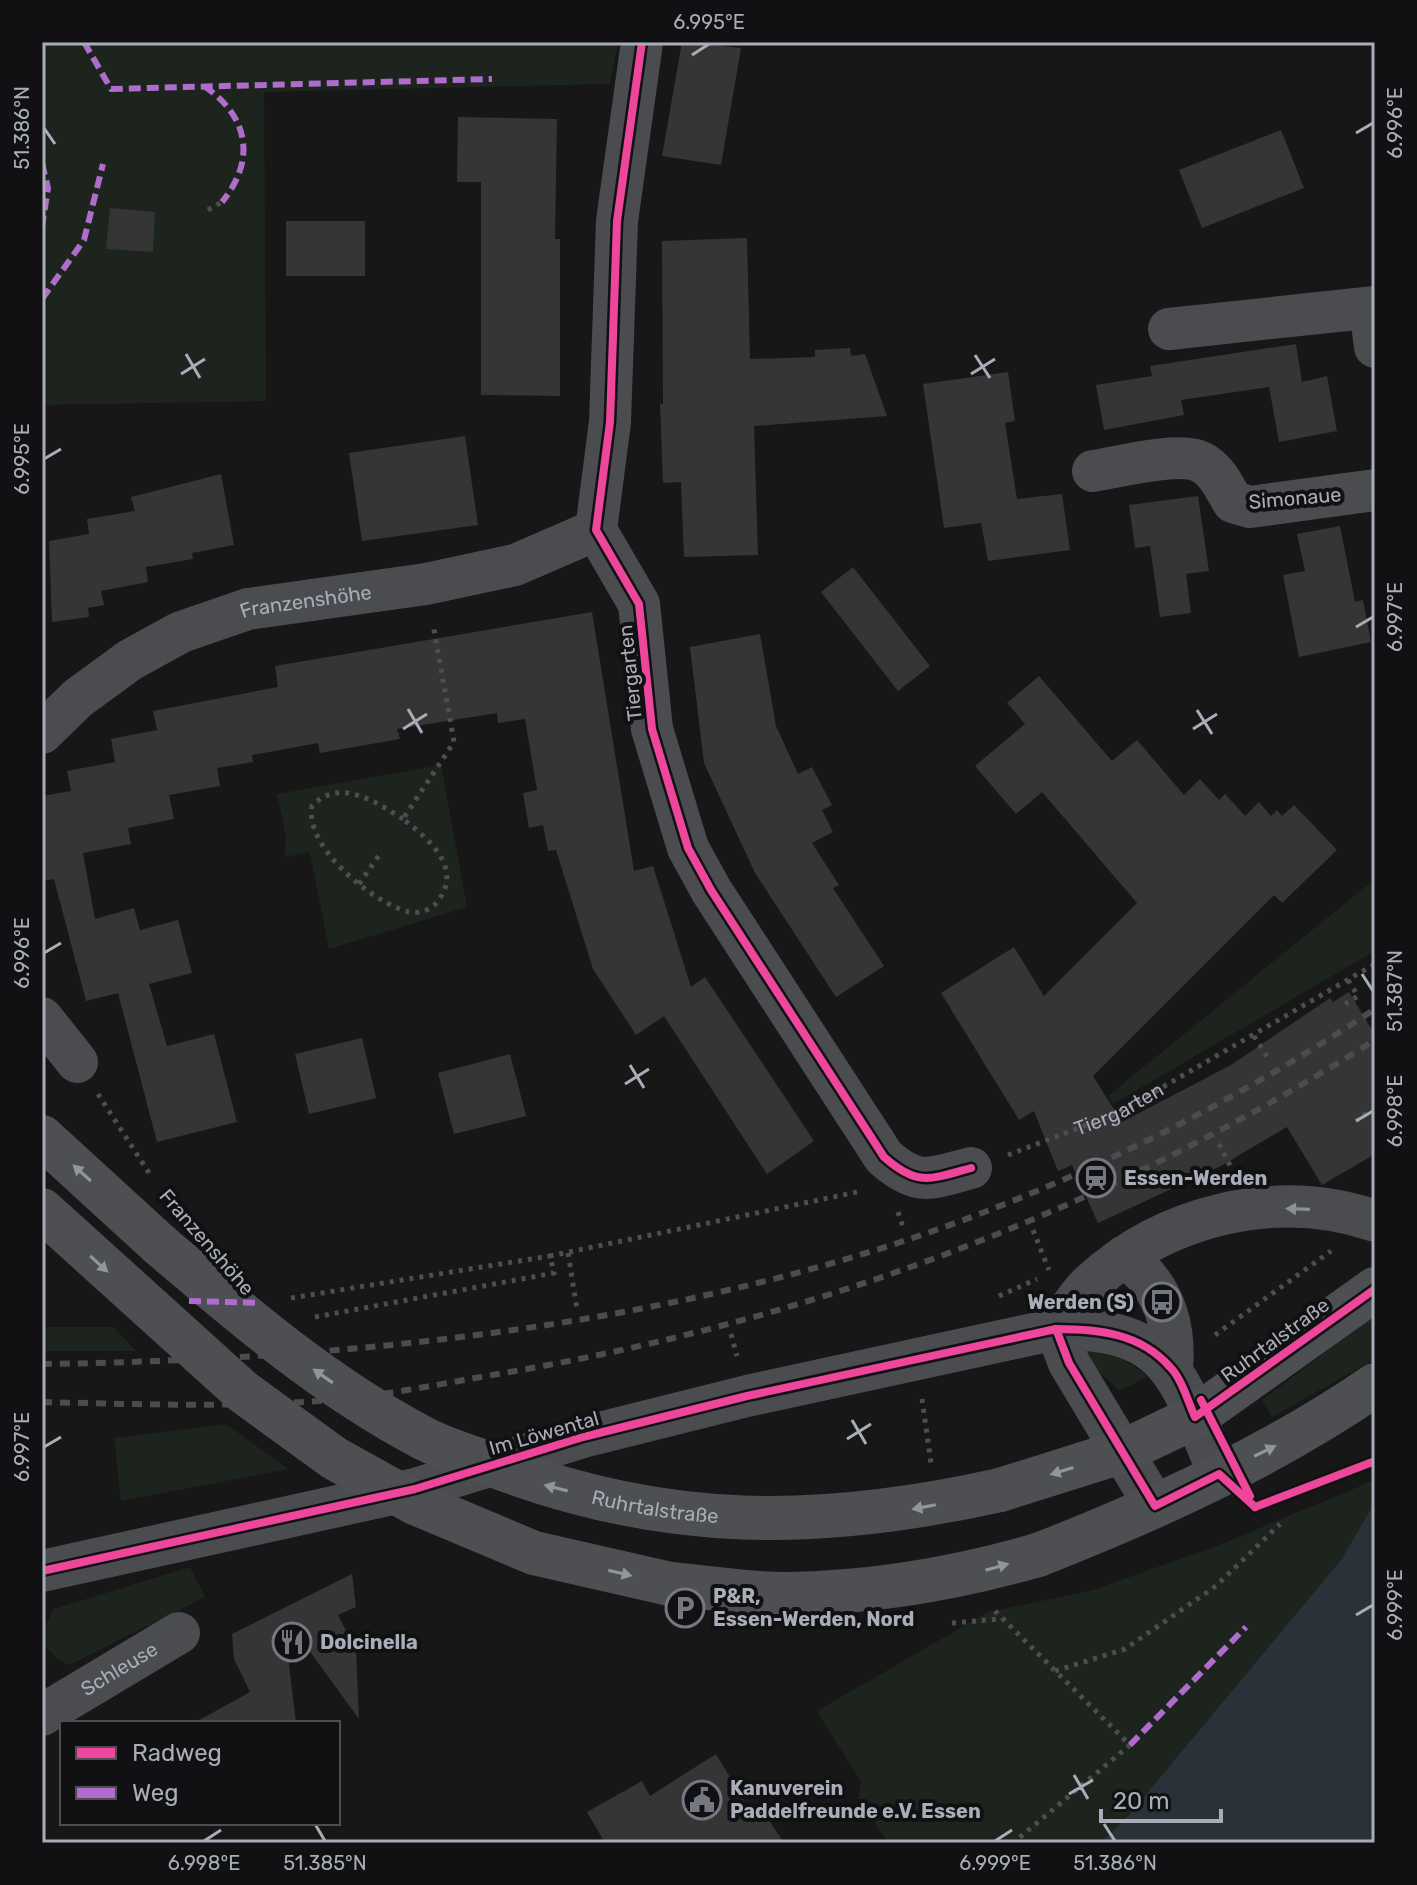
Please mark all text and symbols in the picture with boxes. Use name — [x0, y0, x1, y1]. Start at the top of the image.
text: 6.995°E — [673, 10, 745, 34]
text: 51.386°N — [10, 86, 34, 170]
text: 6.996°E — [1383, 87, 1407, 159]
text: 6.995°E — [10, 423, 34, 495]
street label: Simonaue — [1248, 482, 1342, 514]
street label: Franzenshöhe — [237, 580, 373, 623]
text: 6.997°E — [1383, 582, 1407, 652]
street label: Tiergarten — [613, 624, 647, 722]
text: 6.996°E — [10, 917, 34, 989]
text: 51.387°N — [1383, 950, 1407, 1032]
text: 6.998°E — [1383, 1075, 1407, 1147]
street label: Tiergarten — [1071, 1077, 1168, 1141]
station icon: Essen-Werden — [1075, 1157, 1117, 1199]
one-way arrow — [73, 1165, 92, 1183]
place label: Essen-Werden — [1124, 1166, 1267, 1190]
street label: Franzenshöhe — [154, 1184, 260, 1300]
one-way arrow — [1285, 1202, 1310, 1215]
one-way arrow — [89, 1254, 108, 1272]
bus stop icon: Werden (S) — [1141, 1281, 1183, 1323]
place label: Werden (S) — [1027, 1290, 1134, 1314]
street label: Ruhrtalstraße — [1216, 1293, 1334, 1387]
one-way arrow — [312, 1369, 333, 1384]
street label: Im Löwental — [486, 1406, 602, 1460]
text: 6.997°E — [10, 1412, 34, 1482]
one-way arrow — [1254, 1444, 1277, 1458]
one-way arrow — [1050, 1465, 1074, 1477]
one-way arrow — [544, 1482, 569, 1494]
street label: Ruhrtalstraße — [589, 1485, 719, 1528]
one-way arrow — [912, 1501, 937, 1513]
one-way arrow — [985, 1560, 1010, 1572]
one-way arrow — [608, 1567, 633, 1580]
text: 6.999°E — [1383, 1569, 1407, 1641]
place label: P&R, Essen-Werden, Nord — [713, 1584, 914, 1631]
parking icon: P&R, Essen-Werden, Nord — [664, 1587, 706, 1629]
restaurant icon: Dolcinella — [271, 1621, 313, 1663]
place label: Dolcinella — [320, 1630, 418, 1654]
street label: Schleuse — [77, 1637, 162, 1701]
legend — [60, 1721, 340, 1825]
text: Radweg — [132, 1739, 222, 1767]
scale bar — [1101, 1773, 1221, 1823]
place label: Kanuverein Paddelfreunde e.V. Essen — [730, 1776, 981, 1823]
text: Weg — [132, 1779, 179, 1807]
public building icon: Kanuverein Paddelfreunde e.V. Essen — [681, 1779, 723, 1821]
text: 20 m — [1113, 1787, 1170, 1815]
text: 6.998°E — [168, 1851, 240, 1875]
text: 51.385°N — [283, 1851, 367, 1875]
text: 6.999°E — [959, 1851, 1031, 1875]
text: 51.386°N — [1073, 1851, 1157, 1875]

